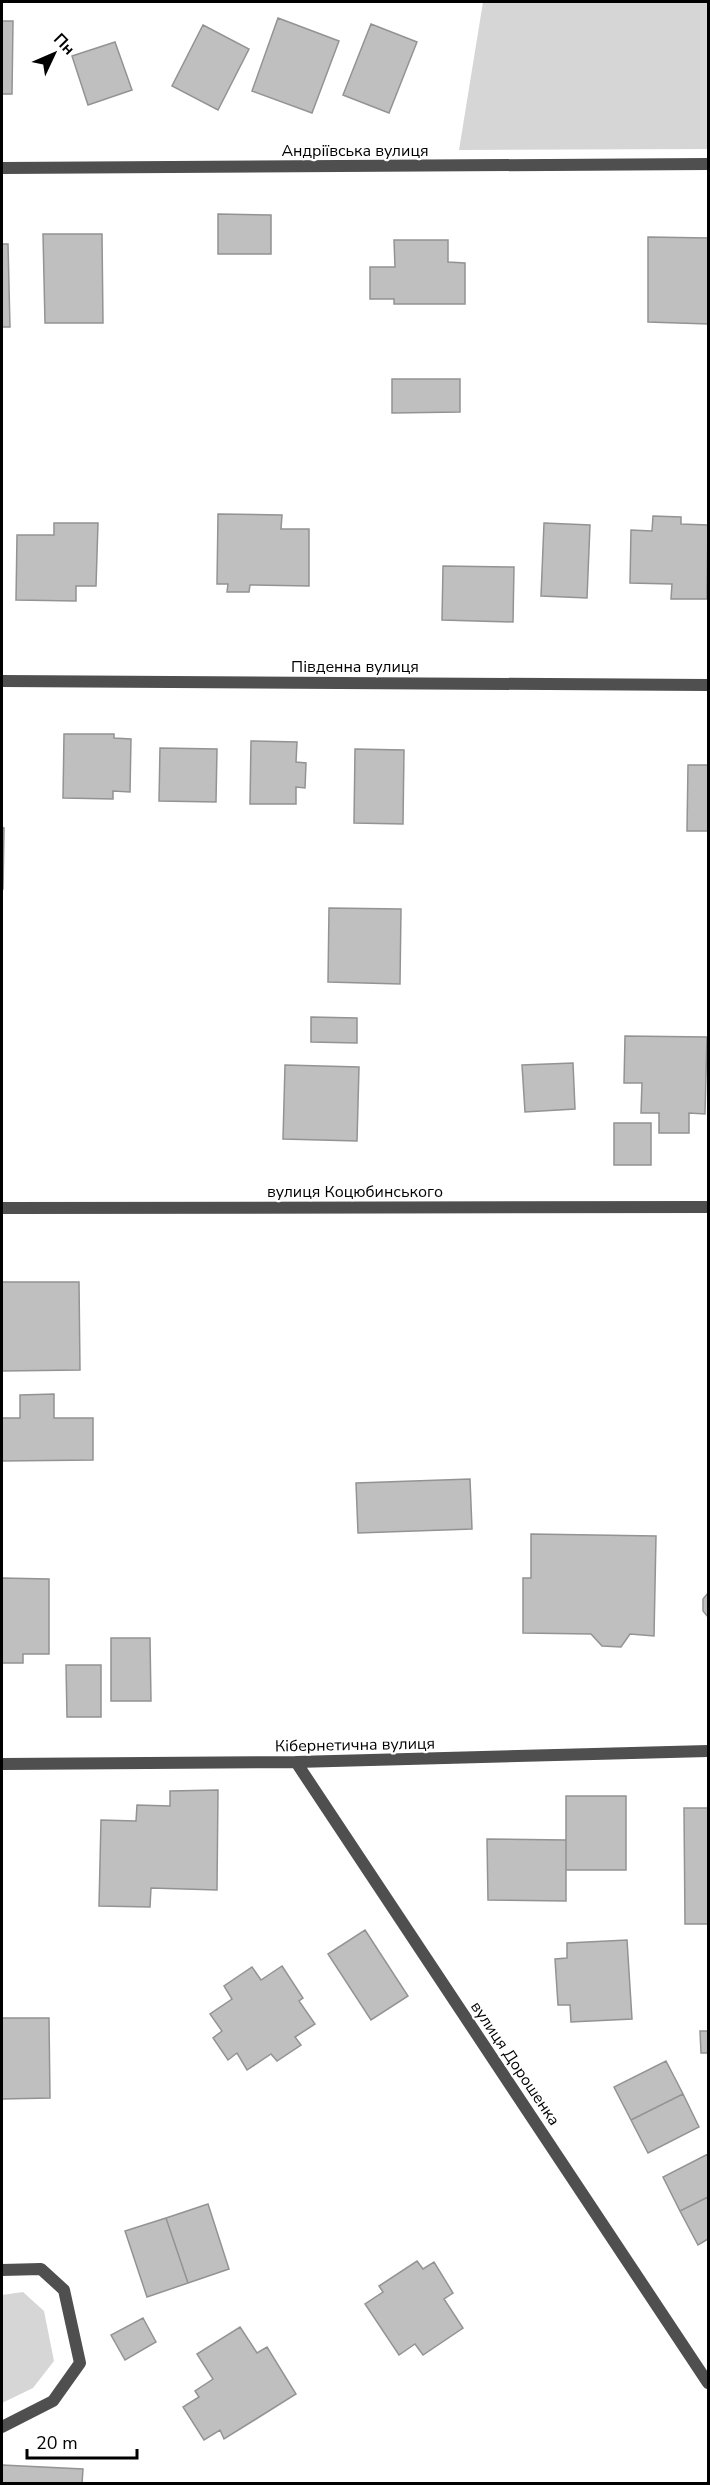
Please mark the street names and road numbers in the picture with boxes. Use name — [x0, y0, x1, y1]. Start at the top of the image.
street label: Андріївська вулиця — [281, 140, 429, 162]
street label: Південна вулиця — [291, 656, 419, 678]
street label: вулиця Коцюбинського — [267, 1181, 443, 1203]
street label: Кібернетична вулиця — [275, 1733, 435, 1757]
street label: вулиця Дорошенка — [465, 1997, 565, 2130]

